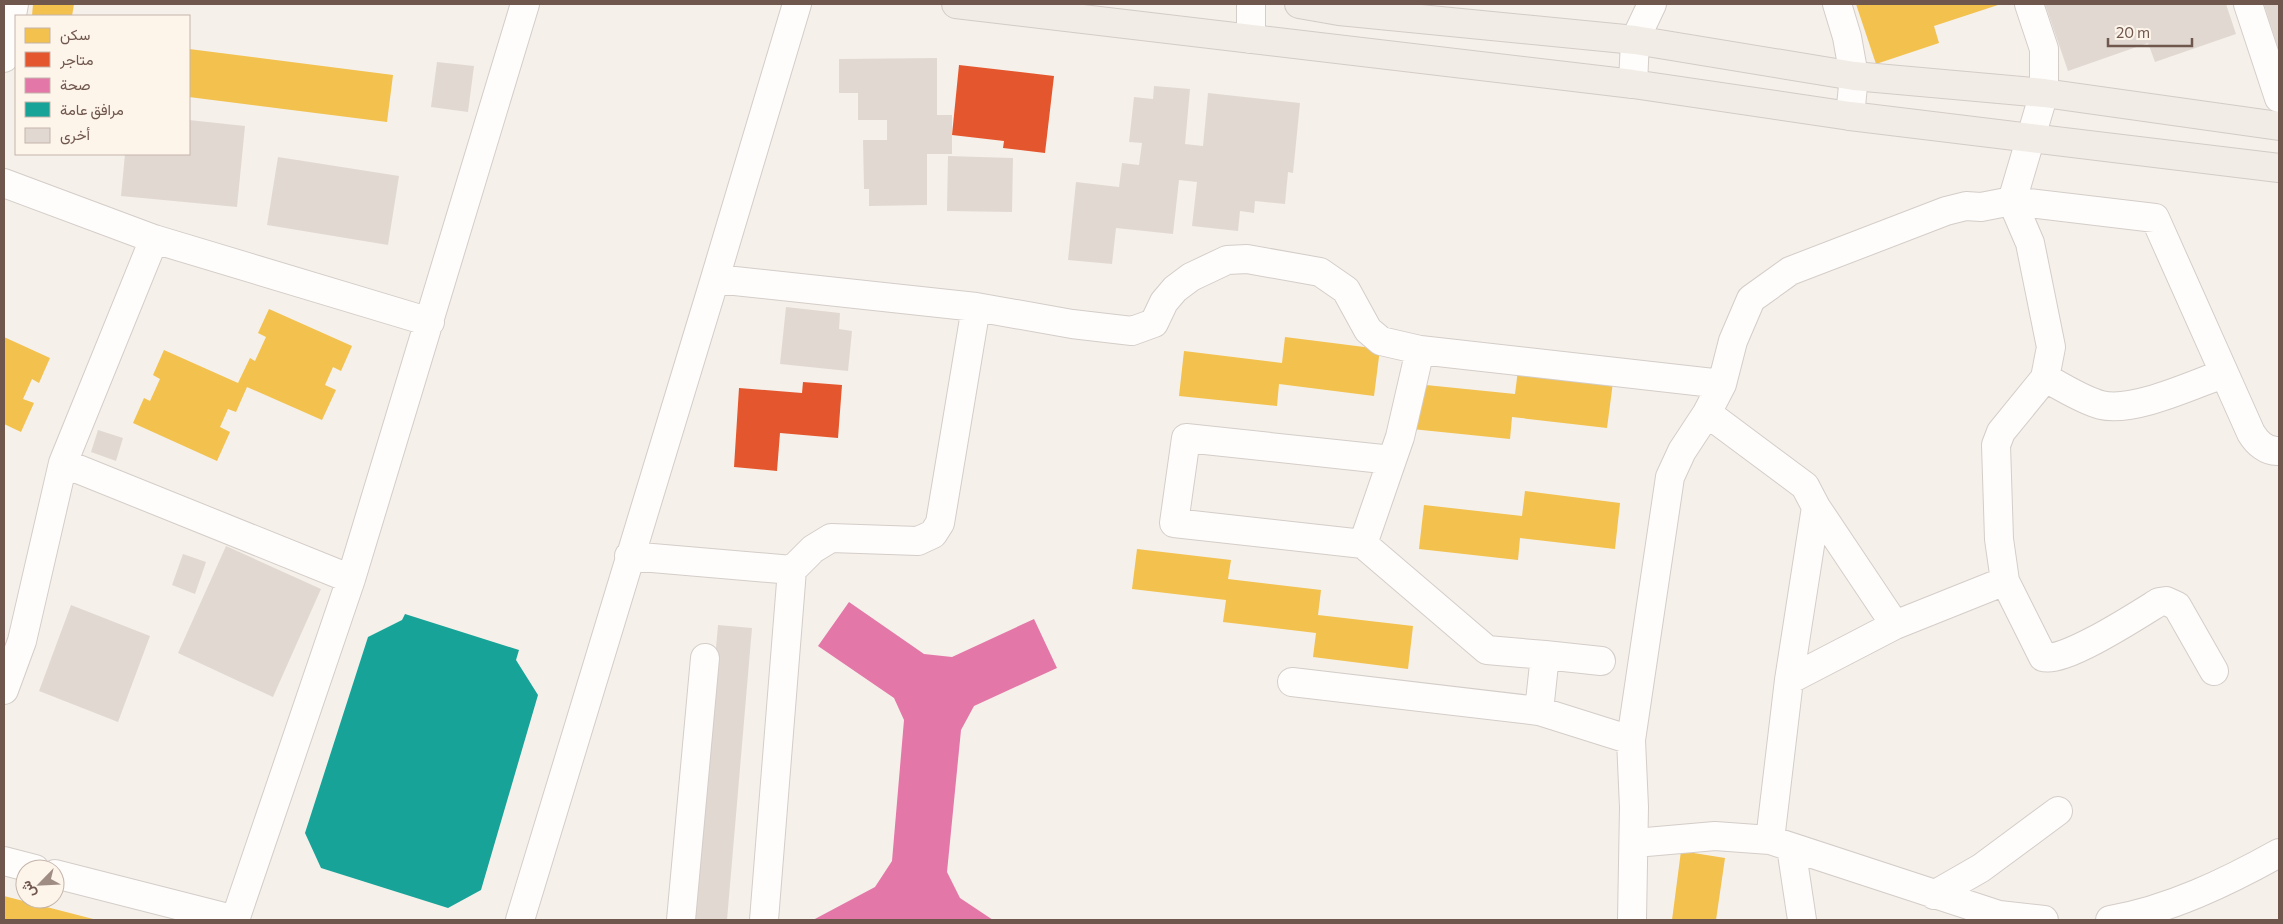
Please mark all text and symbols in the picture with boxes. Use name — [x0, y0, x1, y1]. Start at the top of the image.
legend — [15, 15, 190, 155]
scale bar — [2108, 15, 2192, 47]
text: 20 m — [2116, 23, 2150, 41]
text: سكن — [60, 25, 90, 45]
text: متاجر — [59, 50, 94, 69]
text: صحة — [60, 75, 91, 93]
text: مرافق عامة — [60, 100, 124, 120]
text: أخرى — [60, 125, 90, 145]
north arrow — [15, 859, 65, 909]
text: ش — [16, 878, 40, 901]

